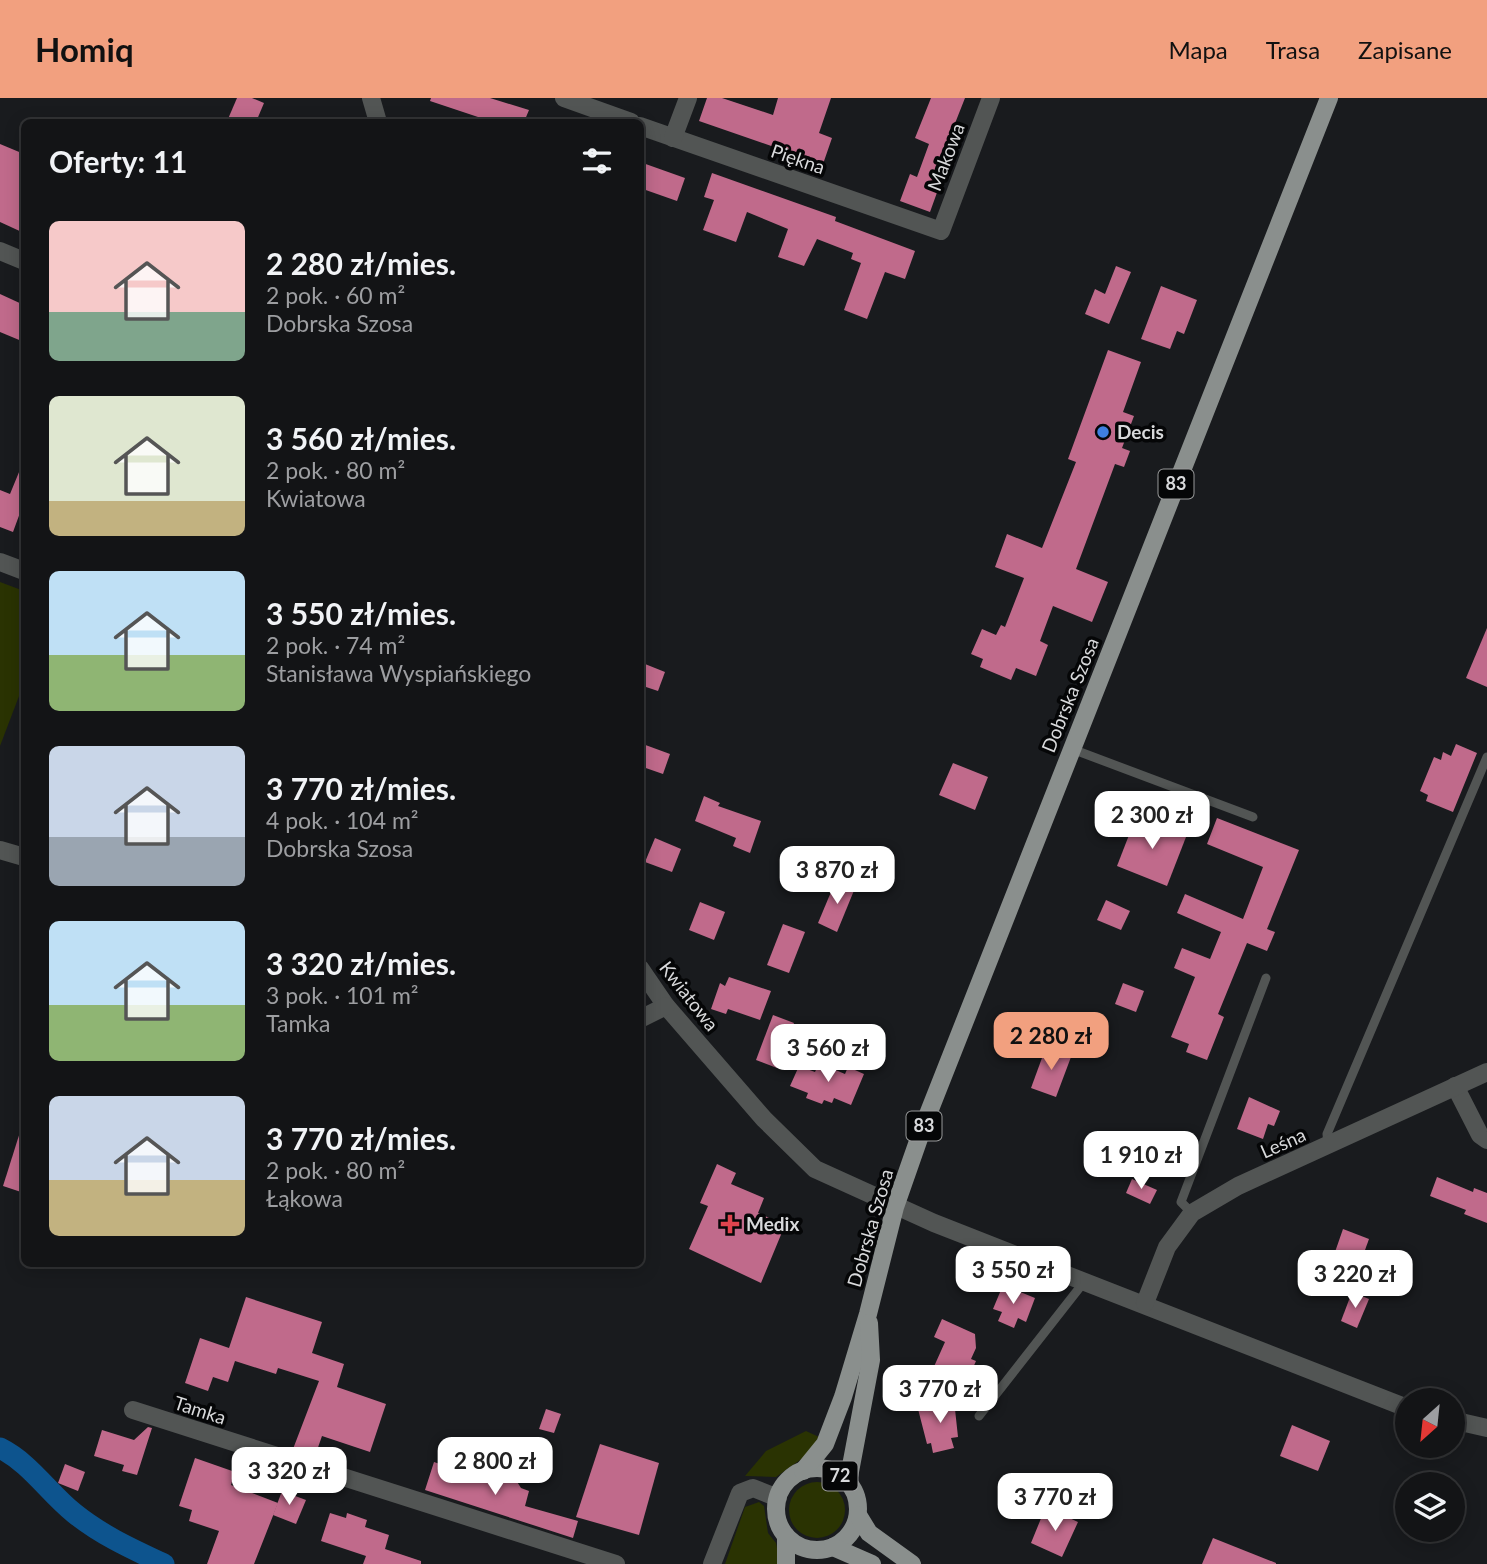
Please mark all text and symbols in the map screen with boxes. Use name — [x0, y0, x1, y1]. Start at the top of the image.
text: Homiq — [35, 29, 134, 69]
text: Mapa — [1169, 35, 1228, 64]
text: Trasa — [1266, 35, 1320, 64]
text: Zapisane — [1358, 35, 1452, 64]
street label: Makowa — [922, 120, 969, 194]
street label: Piękna — [768, 139, 828, 178]
icon: filters — [578, 142, 616, 180]
text: Oferty: 11 — [49, 143, 187, 179]
text: 2 280 zł/mies. — [266, 245, 456, 281]
icon: home — [105, 249, 189, 333]
text: 2 pok. · 60 m² — [266, 281, 405, 309]
text: Dobrska Szosa — [266, 309, 413, 337]
text: 3 560 zł/mies. — [266, 420, 456, 456]
place label: Decis — [1117, 420, 1164, 443]
icon: home — [105, 424, 189, 508]
marker: Decis — [1095, 424, 1111, 440]
text: 2 pok. · 80 m² — [266, 456, 405, 484]
road number: 83 — [1158, 470, 1194, 498]
text: Kwiatowa — [266, 484, 366, 512]
text: 3 550 zł/mies. — [266, 595, 456, 631]
icon: home — [105, 599, 189, 683]
text: 2 pok. · 74 m² — [266, 631, 405, 659]
street label: Dobrska Szosa — [1036, 634, 1103, 756]
text: Stanisława Wyspiańskiego — [266, 659, 531, 687]
text: 3 770 zł/mies. — [266, 770, 456, 806]
icon: home — [105, 774, 189, 858]
pin: 2 300 zł — [1080, 792, 1224, 851]
text: 2 300 zł — [1111, 800, 1193, 828]
text: 4 pok. · 104 m² — [266, 806, 419, 834]
text: Dobrska Szosa — [266, 834, 413, 862]
pin: 3 870 zł — [765, 846, 909, 906]
text: 3 870 zł — [796, 855, 878, 883]
text: 3 320 zł/mies. — [266, 945, 456, 981]
icon: home — [105, 949, 189, 1033]
street label: Kwiatowa — [655, 956, 724, 1035]
text: 3 pok. · 101 m² — [266, 981, 419, 1009]
text: Tamka — [266, 1009, 330, 1037]
pin: 2 280 zł — [979, 1012, 1123, 1072]
text: 2 280 zł — [1010, 1021, 1092, 1049]
pin: 3 560 zł — [756, 1024, 900, 1084]
text: 3 560 zł — [787, 1033, 869, 1061]
road number: 83 — [906, 1112, 942, 1140]
text: 3 770 zł/mies. — [266, 1120, 456, 1156]
street label: Leśna — [1256, 1122, 1309, 1163]
icon: home — [105, 1124, 189, 1208]
pin: 1 910 zł — [1069, 1132, 1213, 1191]
text: 1 910 zł — [1100, 1140, 1182, 1168]
text: 2 pok. · 80 m² — [266, 1156, 405, 1184]
street label: Dobrska Szosa — [842, 1166, 897, 1289]
text: Łąkowa — [266, 1184, 343, 1212]
place label: Medix — [746, 1212, 799, 1235]
marker: Medix — [720, 1214, 740, 1234]
pin: 3 550 zł — [941, 1246, 1085, 1306]
pin: 3 220 zł — [1283, 1250, 1427, 1310]
text: 3 550 zł — [972, 1255, 1054, 1283]
text: 3 220 zł — [1314, 1259, 1396, 1287]
pin: 3 770 zł — [868, 1366, 1012, 1425]
text: 3 770 zł — [899, 1374, 981, 1402]
north arrow — [1395, 1388, 1465, 1458]
map controls — [1395, 1388, 1465, 1542]
street label: Tamka — [171, 1390, 229, 1429]
pin: 2 800 zł — [423, 1438, 567, 1497]
text: 2 800 zł — [454, 1446, 536, 1474]
pin: 3 320 zł — [217, 1448, 361, 1507]
text: 3 320 zł — [248, 1456, 330, 1484]
road number: 72 — [822, 1462, 858, 1490]
button: layers — [1395, 1472, 1465, 1542]
pin: 3 770 zł — [983, 1474, 1127, 1533]
text: 3 770 zł — [1014, 1482, 1096, 1510]

